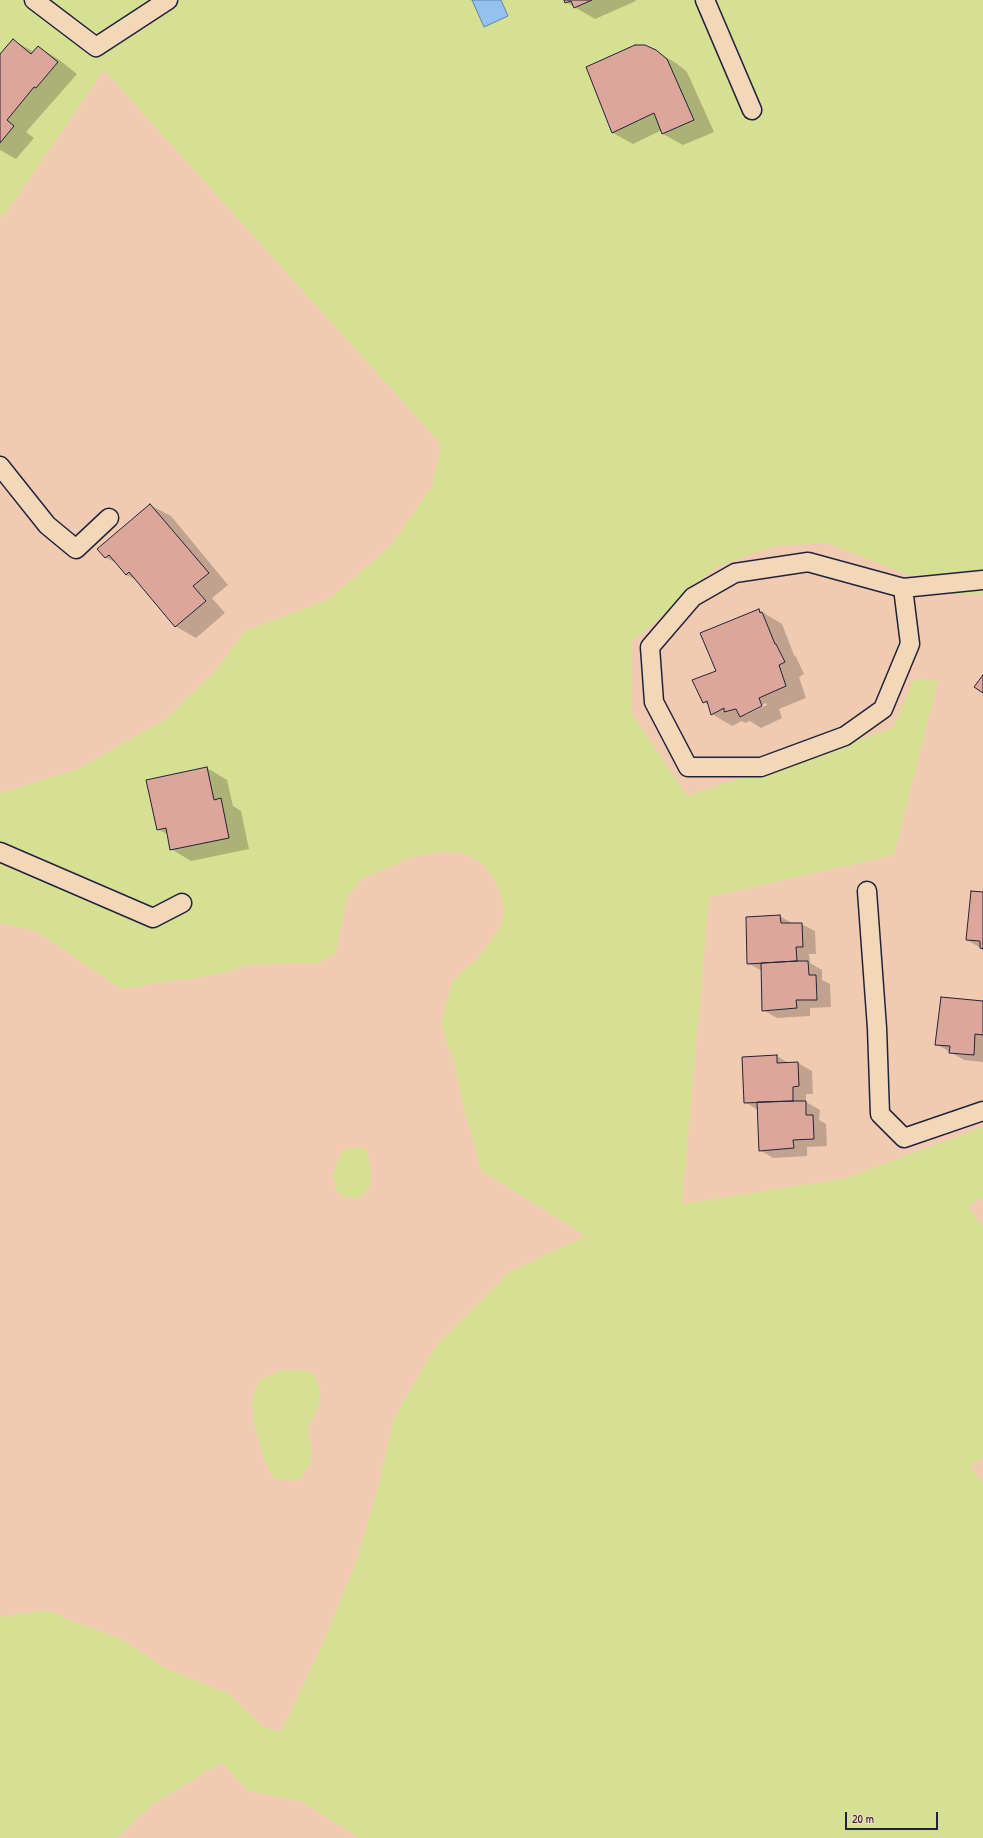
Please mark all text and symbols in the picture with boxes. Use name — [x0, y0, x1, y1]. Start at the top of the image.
scale bar — [847, 1804, 940, 1830]
text: 20 m — [852, 1810, 874, 1827]

